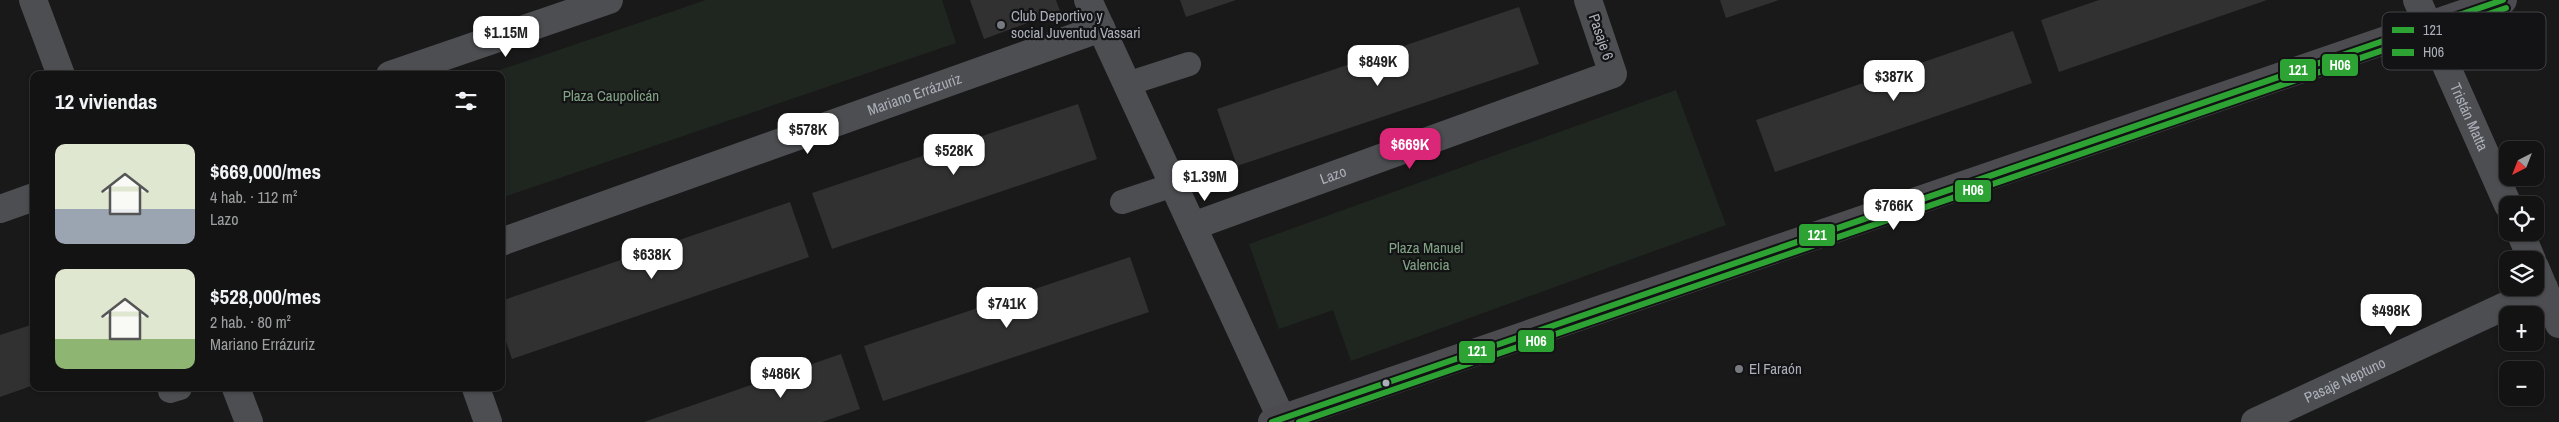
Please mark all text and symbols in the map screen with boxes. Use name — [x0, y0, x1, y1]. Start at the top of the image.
place label: Club Deportivo y social Juventud Vassari — [1011, 5, 1141, 43]
street label: Pasaje 6 — [1584, 11, 1619, 63]
legend — [2382, 12, 2546, 70]
pin: $1.15M — [465, 15, 547, 58]
marker: Club Deportivo y social Juventud Vassari — [995, 19, 1007, 31]
text: $1.15M — [484, 21, 528, 43]
text: 121 — [2423, 21, 2443, 39]
text: H06 — [2423, 43, 2444, 61]
pin: $849K — [1343, 44, 1413, 87]
text: $849K — [1359, 50, 1397, 72]
line badge: H06 — [2321, 53, 2359, 77]
text: H06 — [2329, 56, 2351, 74]
line badge: 121 — [2279, 58, 2317, 82]
pin: $387K — [1859, 59, 1929, 102]
text: 121 — [2288, 61, 2308, 79]
text: $387K — [1875, 65, 1913, 87]
street label: Mariano Errázuriz — [864, 68, 964, 120]
street label: Tristán Matta — [2445, 80, 2494, 154]
park label: Plaza Caupolicán — [563, 85, 659, 106]
text: 12 viviendas — [55, 87, 157, 116]
icon: filters — [452, 87, 480, 115]
pin: $578K — [773, 112, 843, 155]
text: $578K — [789, 118, 827, 140]
pin: $669K — [1375, 128, 1445, 170]
text: $669K — [1391, 133, 1429, 155]
pin: $528K — [919, 134, 989, 176]
text: $528K — [935, 139, 973, 161]
north arrow — [2499, 141, 2544, 186]
map controls — [2499, 141, 2544, 406]
text: $669,000/mes — [210, 157, 321, 186]
pin: $1.39M — [1164, 160, 1246, 202]
street label: Lazo — [1317, 160, 1349, 189]
icon: home — [95, 164, 155, 224]
text: $1.39M — [1183, 165, 1227, 187]
line badge: H06 — [1954, 179, 1992, 203]
text: H06 — [1962, 181, 1984, 199]
text: 4 hab. · 112 m² — [210, 186, 297, 208]
pin: $766K — [1859, 188, 1929, 231]
text: $766K — [1875, 194, 1913, 216]
button: locate — [2499, 196, 2544, 241]
text: Lazo — [210, 208, 238, 230]
line badge: 121 — [1798, 223, 1836, 247]
text: 121 — [1807, 226, 1827, 244]
park label: Plaza Manuel Valencia — [1389, 237, 1463, 275]
pin: $638K — [617, 238, 687, 280]
text: $638K — [633, 243, 671, 265]
button: layers — [2499, 251, 2544, 296]
text: $528,000/mes — [210, 282, 321, 311]
pin: $741K — [972, 286, 1042, 329]
icon: home — [95, 289, 155, 349]
text: $741K — [988, 292, 1026, 314]
pin: $498K — [2356, 294, 2426, 336]
text: $498K — [2372, 299, 2410, 321]
button: + — [2499, 306, 2544, 351]
text: 2 hab. · 80 m² — [210, 311, 291, 333]
line badge: H06 — [1517, 329, 1555, 353]
text: H06 — [1525, 332, 1547, 350]
text: Mariano Errázuriz — [210, 333, 315, 355]
line badge: 121 — [1458, 340, 1496, 364]
text: 121 — [1467, 342, 1487, 360]
street label: Pasaje Neptuno — [2300, 352, 2389, 408]
pin: $486K — [746, 356, 816, 399]
place label: El Faraón — [1749, 358, 1802, 379]
button: − — [2499, 361, 2544, 406]
text: $486K — [762, 362, 800, 384]
marker: El Faraón — [1733, 363, 1745, 375]
unlabelled marker — [1381, 378, 1391, 388]

